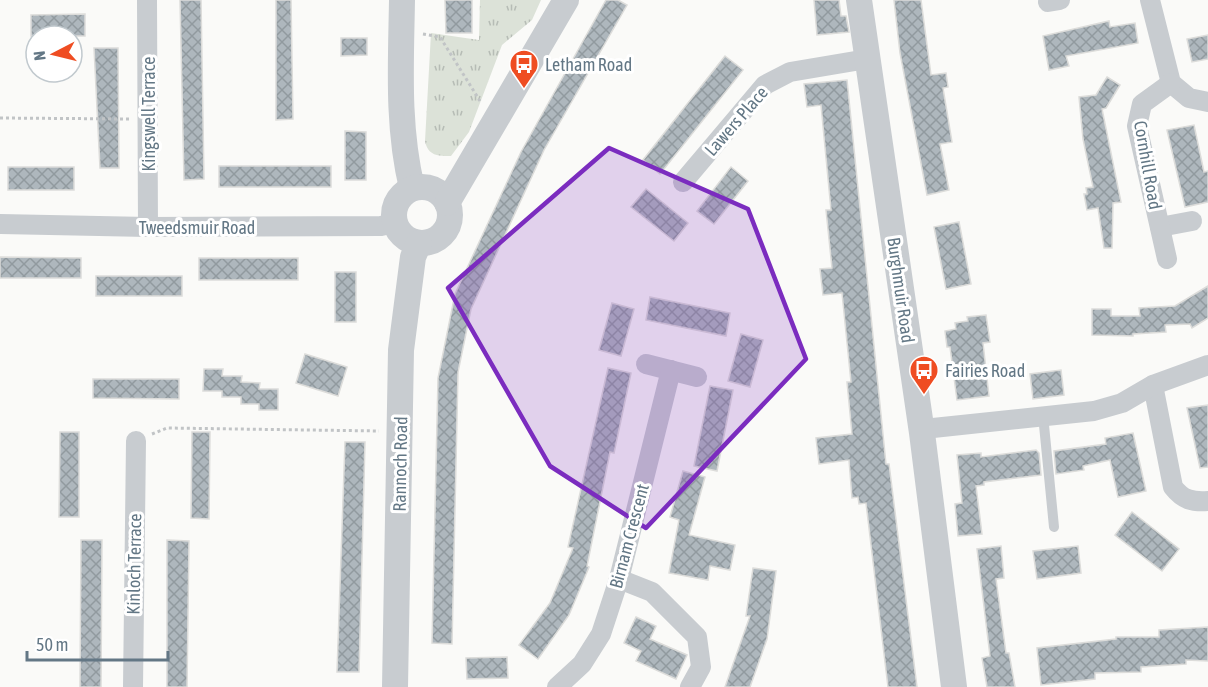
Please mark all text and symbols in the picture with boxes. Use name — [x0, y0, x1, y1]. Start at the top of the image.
north arrow — [24, 24, 84, 84]
bus stop icon: Letham Road — [508, 48, 540, 90]
text: N — [30, 50, 49, 62]
place label: Letham Road — [545, 54, 632, 75]
street label: Kingswell Terrace — [138, 57, 159, 171]
street label: Lawers Place — [700, 82, 772, 160]
street label: Cornhill Road — [1130, 119, 1166, 211]
street label: Tweedsmuir Road — [139, 217, 255, 238]
street label: Burghmuir Road — [883, 236, 919, 344]
bus stop icon: Fairies Road — [908, 354, 940, 396]
place label: Fairies Road — [945, 360, 1025, 381]
street label: Rannoch Road — [389, 416, 411, 512]
street label: Birnam Crescent — [605, 482, 653, 590]
street label: Kinloch Terrace — [123, 513, 145, 615]
scale bar — [27, 624, 168, 662]
text: 50 m — [36, 634, 68, 655]

